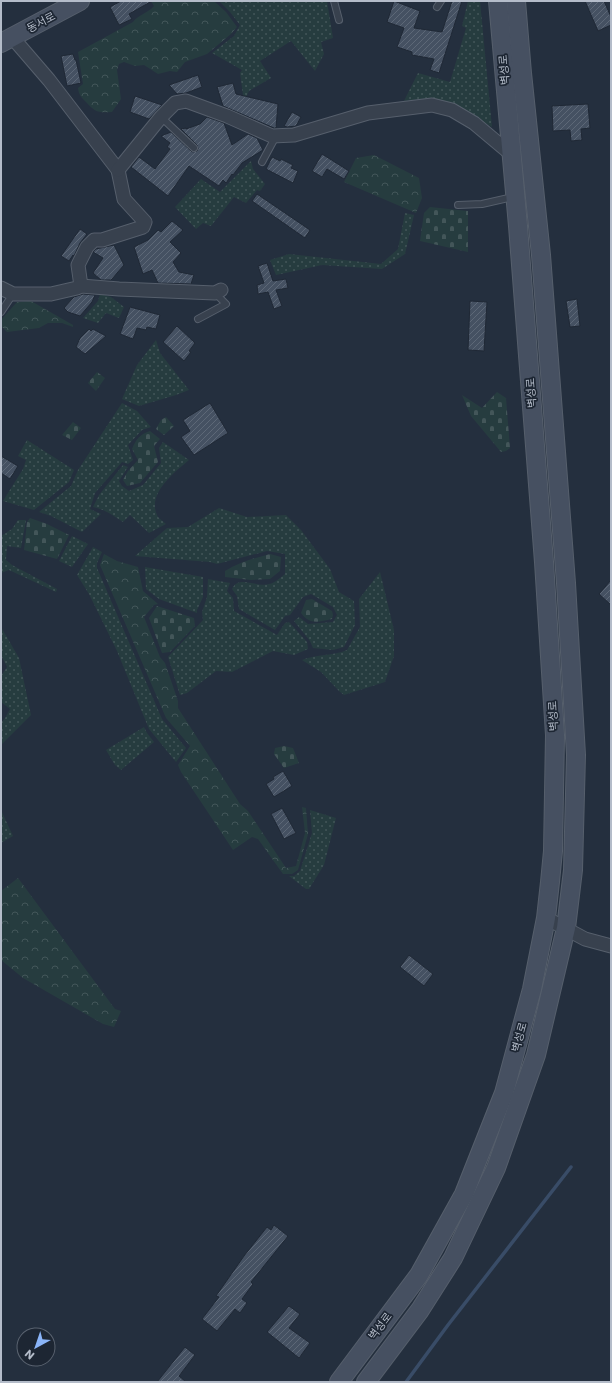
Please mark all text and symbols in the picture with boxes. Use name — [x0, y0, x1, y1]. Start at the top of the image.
street label: 동서로 — [24, 8, 58, 36]
street label: 벽성로 — [495, 54, 513, 86]
street label: 벽성로 — [522, 377, 540, 409]
street label: 벽성로 — [544, 700, 562, 732]
street label: 벽성로 — [507, 1020, 531, 1054]
street label: 벽성로 — [364, 1309, 396, 1343]
north arrow — [16, 1327, 56, 1367]
text: N — [21, 1346, 38, 1363]

